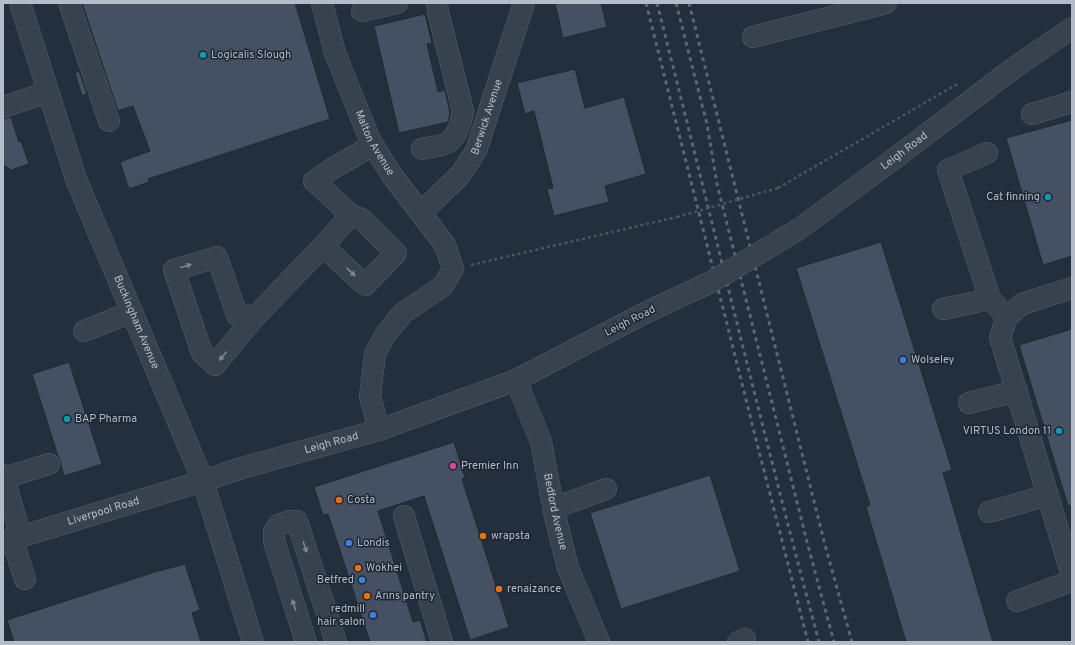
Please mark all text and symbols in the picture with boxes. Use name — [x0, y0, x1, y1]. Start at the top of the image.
place label: Logicalis Slough — [211, 48, 291, 62]
marker: Logicalis Slough — [198, 50, 208, 60]
street label: Berwick Avenue — [468, 77, 506, 157]
street label: Malton Avenue — [352, 108, 397, 178]
street label: Leigh Road — [878, 129, 931, 173]
place label: Cat finning — [986, 190, 1040, 204]
marker: Cat finning — [1043, 192, 1053, 202]
one-way arrow — [181, 263, 193, 269]
one-way arrow — [346, 268, 357, 277]
street label: Buckingham Avenue — [110, 273, 162, 371]
street label: Leigh Road — [602, 302, 658, 340]
one-way arrow — [218, 351, 227, 361]
place label: Wolseley — [911, 353, 955, 367]
marker: Wolseley — [898, 355, 908, 365]
place label: BAP Pharma — [75, 412, 137, 426]
marker: BAP Pharma — [62, 414, 72, 424]
place label: VIRTUS London 11 — [963, 424, 1051, 438]
marker: VIRTUS London 11 — [1054, 426, 1064, 436]
street label: Leigh Road — [303, 429, 360, 457]
place label: Premier Inn — [461, 459, 519, 473]
marker: Premier Inn — [448, 461, 458, 471]
street label: Bedford Avenue — [540, 472, 570, 552]
place label: Costa — [347, 493, 375, 507]
street label: Liverpool Road — [66, 494, 141, 529]
marker: Costa — [334, 495, 344, 505]
place label: wrapsta — [491, 529, 530, 543]
marker: wrapsta — [478, 531, 488, 541]
place label: Londis — [357, 536, 390, 550]
marker: Londis — [344, 538, 354, 548]
one-way arrow — [302, 541, 308, 553]
place label: Wokhei — [366, 561, 402, 575]
marker: Wokhei — [353, 563, 363, 573]
place label: Betfred — [317, 573, 354, 587]
marker: Betfred — [357, 575, 367, 585]
place label: renaizance — [507, 582, 561, 596]
marker: renaizance — [494, 584, 504, 594]
place label: Anns pantry — [375, 589, 435, 603]
marker: Anns pantry — [362, 591, 372, 601]
one-way arrow — [291, 599, 297, 611]
place label: redmill hair salon — [317, 602, 365, 629]
marker: redmill hair salon — [368, 610, 378, 620]

